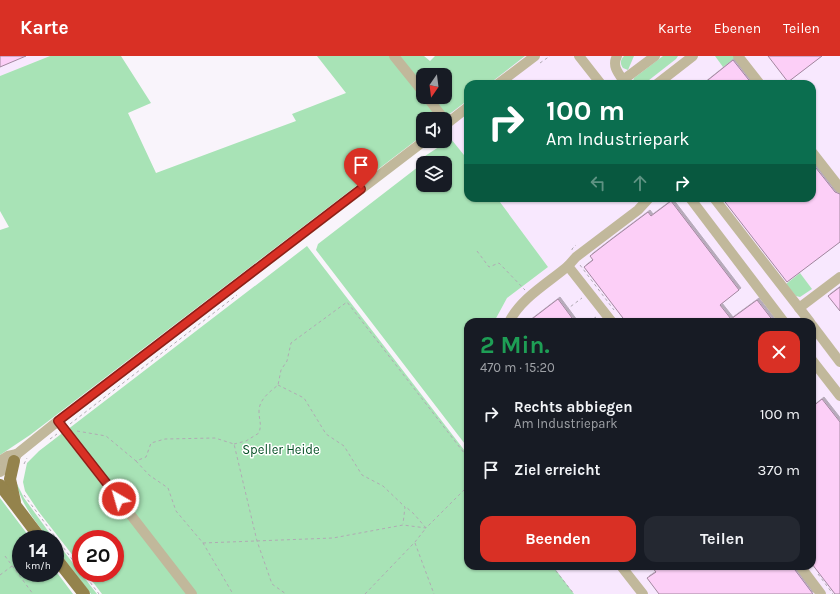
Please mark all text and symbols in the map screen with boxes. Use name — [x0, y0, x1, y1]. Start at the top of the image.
text: Karte — [20, 17, 69, 39]
text: Karte — [658, 20, 692, 37]
text: Ebenen — [714, 20, 761, 37]
text: Teilen — [783, 20, 820, 37]
north arrow — [416, 68, 452, 104]
map controls — [416, 68, 452, 192]
text: 100 m — [546, 94, 625, 127]
icon: right — [480, 96, 532, 148]
button: sound — [416, 112, 452, 148]
text: Am Industriepark — [546, 128, 689, 150]
pin — [344, 148, 378, 189]
icon: arrive — [350, 154, 372, 176]
button: layers — [416, 156, 452, 192]
icon: left — [587, 172, 609, 194]
icon: ahead — [629, 172, 651, 194]
icon: right — [671, 172, 693, 194]
text: 2 Min. — [480, 331, 550, 359]
button: close — [758, 331, 800, 373]
text: 470 m · 15:20 — [480, 360, 555, 375]
text: Rechts abbiegen — [514, 398, 633, 416]
icon: right — [480, 403, 502, 425]
text: 100 m — [760, 405, 800, 423]
text: Am Industriepark — [514, 416, 618, 431]
park label: Speller Heide — [242, 442, 320, 457]
icon: arrive — [480, 459, 502, 481]
text: Ziel erreicht — [514, 461, 600, 479]
text: 370 m — [758, 461, 800, 479]
position arrow — [98, 478, 140, 520]
button: Beenden — [480, 516, 636, 562]
button: Teilen — [644, 516, 800, 562]
speed limit sign: 20 — [72, 530, 124, 582]
text: 14 — [28, 539, 48, 562]
text: km/h — [25, 560, 51, 572]

